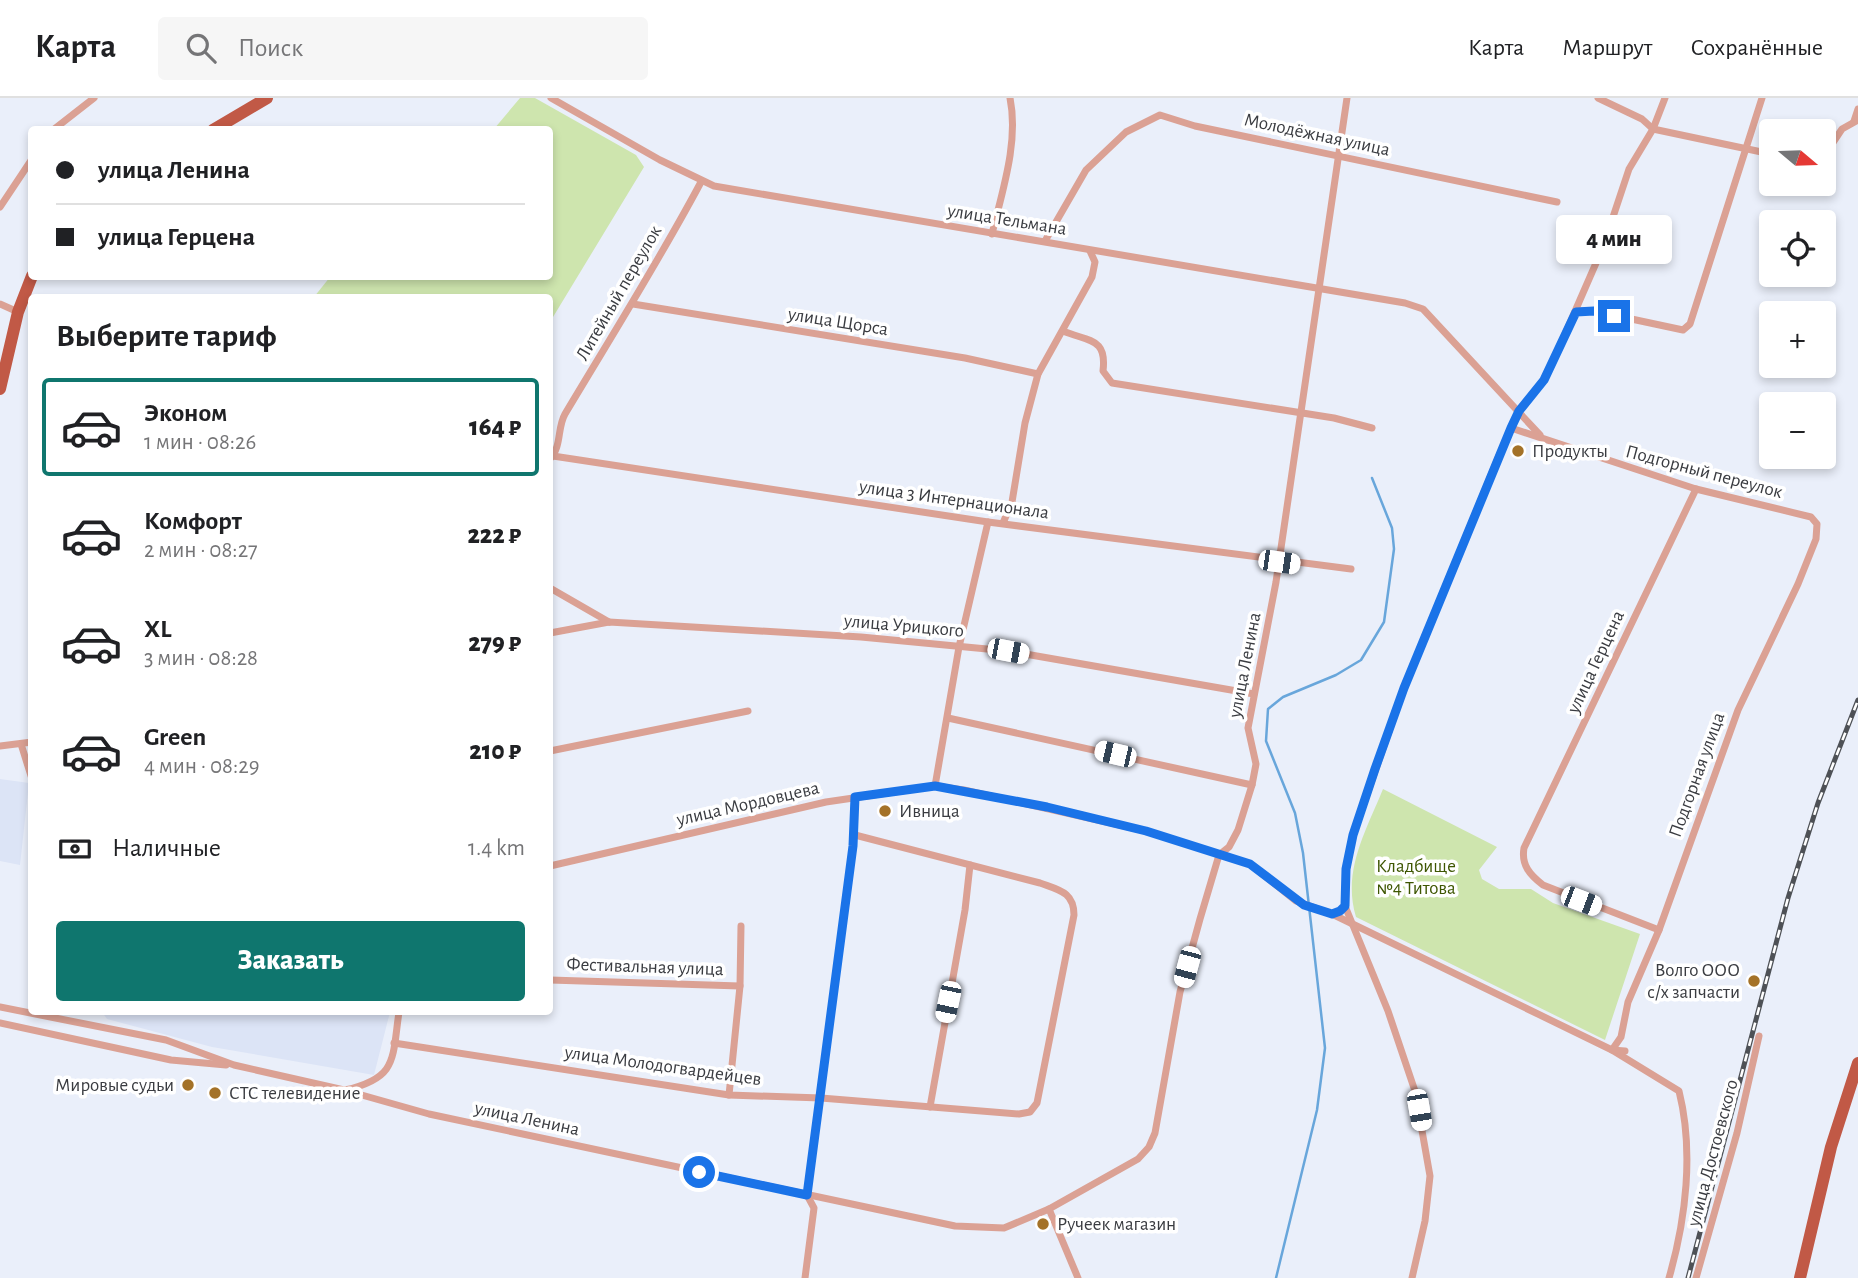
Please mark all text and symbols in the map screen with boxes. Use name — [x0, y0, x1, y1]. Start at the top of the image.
search box — [158, 17, 648, 80]
icon: search — [182, 29, 220, 67]
text: Карта — [35, 31, 116, 64]
text: Поиск — [238, 35, 303, 61]
text: Карта — [1468, 36, 1524, 60]
text: Маршрут — [1562, 36, 1652, 60]
text: Сохранённые — [1690, 36, 1823, 60]
street label: Молодёжная улица — [1242, 110, 1392, 160]
north arrow — [1759, 119, 1836, 196]
map controls — [1759, 119, 1836, 469]
text: улица Ленина — [98, 157, 250, 183]
street label: улица Тельмана — [945, 201, 1068, 239]
button: locate — [1759, 210, 1836, 287]
callout: 4 мин — [1556, 214, 1672, 264]
street label: Литейный переулок — [573, 222, 665, 364]
text: улица Герцена — [98, 224, 255, 250]
text: 4 мин — [1586, 228, 1642, 251]
route end — [1598, 300, 1630, 332]
button: + — [1759, 301, 1836, 378]
street label: улица Щорса — [786, 305, 890, 339]
text: Выберите тариф — [56, 320, 277, 352]
button: − — [1759, 392, 1836, 469]
icon: car — [60, 396, 123, 459]
text: Эконом — [144, 400, 227, 426]
text: 164 ₽ — [469, 414, 521, 440]
text: 1 мин · 08:26 — [144, 431, 256, 454]
place label: Продукты — [1532, 442, 1608, 461]
street label: Подгорный переулок — [1624, 442, 1785, 502]
marker: Продукты — [1510, 443, 1526, 459]
street label: улица 3 Интернационала — [857, 477, 1050, 523]
icon: car — [60, 504, 123, 567]
text: Комфорт — [144, 508, 242, 534]
text: 222 ₽ — [467, 522, 521, 548]
text: 2 мин · 08:27 — [144, 539, 258, 562]
car — [1257, 549, 1302, 575]
street label: улица Герцена — [1564, 608, 1628, 717]
street label: улица Урицкого — [842, 611, 965, 641]
street label: улица Ленина — [1225, 611, 1265, 720]
icon: car — [60, 612, 123, 675]
text: XL — [144, 616, 171, 642]
text: 279 ₽ — [468, 630, 521, 656]
car — [986, 637, 1031, 665]
text: 3 мин · 08:28 — [144, 647, 258, 670]
street label: Подгорная улица — [1666, 710, 1728, 840]
icon: car — [60, 720, 123, 783]
text: Green — [144, 724, 206, 750]
text: 210 ₽ — [469, 738, 521, 764]
car — [1093, 739, 1138, 769]
text: 4 мин · 08:29 — [144, 755, 260, 778]
street label: улица Мордовцева — [674, 778, 822, 830]
place label: Ивница — [899, 802, 960, 821]
marker: Ивница — [877, 803, 893, 819]
icon: cash — [56, 830, 94, 868]
text: Наличные — [112, 835, 221, 861]
text: 1.4 km — [468, 837, 525, 860]
park label: Кладбище №4 Титова — [1376, 857, 1456, 898]
car — [1558, 884, 1605, 918]
button: Заказать — [56, 921, 525, 1001]
car — [1172, 944, 1203, 990]
street label: Фестивальная улица — [566, 955, 724, 979]
place label: Волго ООО с/х запчасти — [1647, 961, 1740, 1002]
marker: Волго ООО с/х запчасти — [1746, 973, 1762, 989]
car — [934, 979, 963, 1025]
street label: улица Молодогвардейцев — [562, 1043, 763, 1089]
place label: Мировые судьи — [55, 1076, 174, 1095]
marker: Мировые судьи — [180, 1077, 196, 1093]
street label: улица Достоевского — [1684, 1077, 1742, 1229]
place label: СТС телевидение — [229, 1084, 360, 1103]
marker: СТС телевидение — [207, 1085, 223, 1101]
car — [1406, 1087, 1433, 1133]
street label: улица Ленина — [472, 1098, 581, 1139]
route start — [683, 1156, 715, 1188]
place label: Ручеек магазин — [1057, 1215, 1176, 1234]
marker: Ручеек магазин — [1035, 1216, 1051, 1232]

